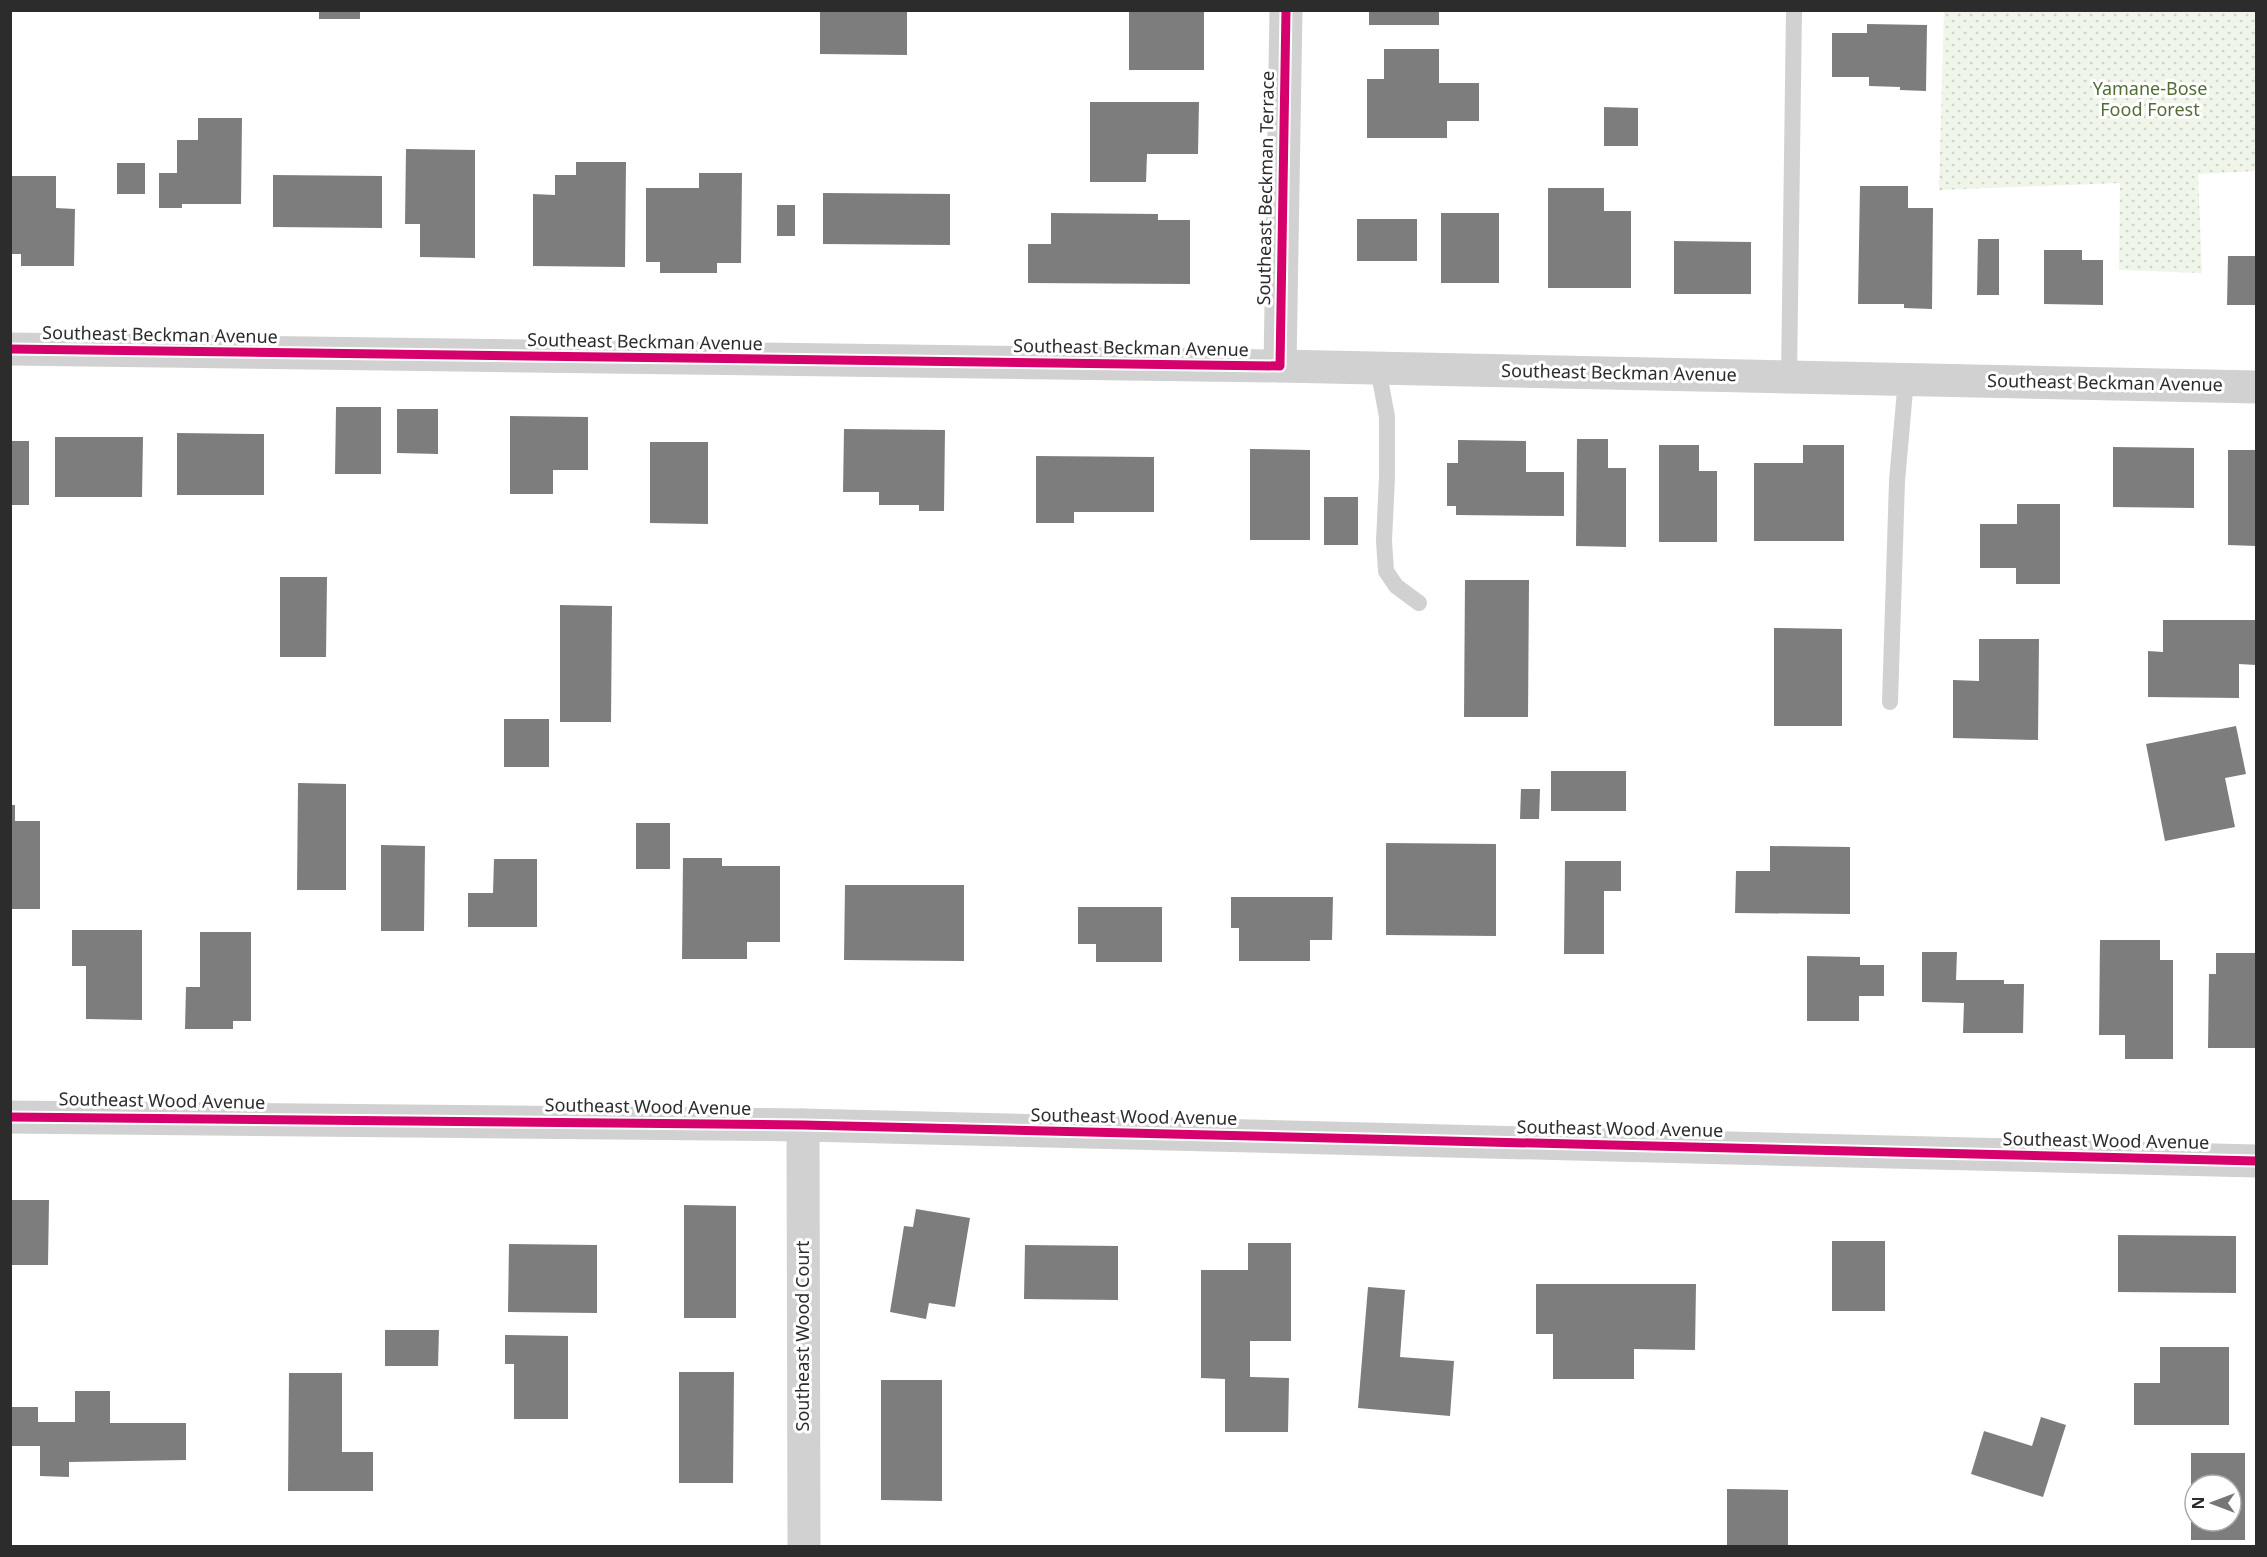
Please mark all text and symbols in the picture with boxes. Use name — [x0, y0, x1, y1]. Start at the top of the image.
street label: Southeast Beckman Terrace — [1251, 70, 1279, 306]
park label: Yamane-Bose Food Forest — [2093, 76, 2207, 121]
street label: Southeast Beckman Avenue — [42, 320, 278, 348]
street label: Southeast Beckman Avenue — [527, 327, 763, 355]
street label: Southeast Beckman Avenue — [1013, 333, 1249, 361]
street label: Southeast Beckman Avenue — [1501, 358, 1737, 386]
street label: Southeast Beckman Avenue — [1987, 368, 2223, 396]
street label: Southeast Wood Avenue — [58, 1086, 266, 1114]
street label: Southeast Wood Avenue — [544, 1092, 752, 1120]
street label: Southeast Wood Avenue — [1030, 1102, 1238, 1130]
street label: Southeast Wood Avenue — [1516, 1114, 1724, 1142]
street label: Southeast Wood Avenue — [2002, 1126, 2210, 1154]
street label: Southeast Wood Court — [790, 1240, 814, 1431]
north arrow — [2183, 1473, 2243, 1533]
text: N — [2187, 1496, 2209, 1510]

